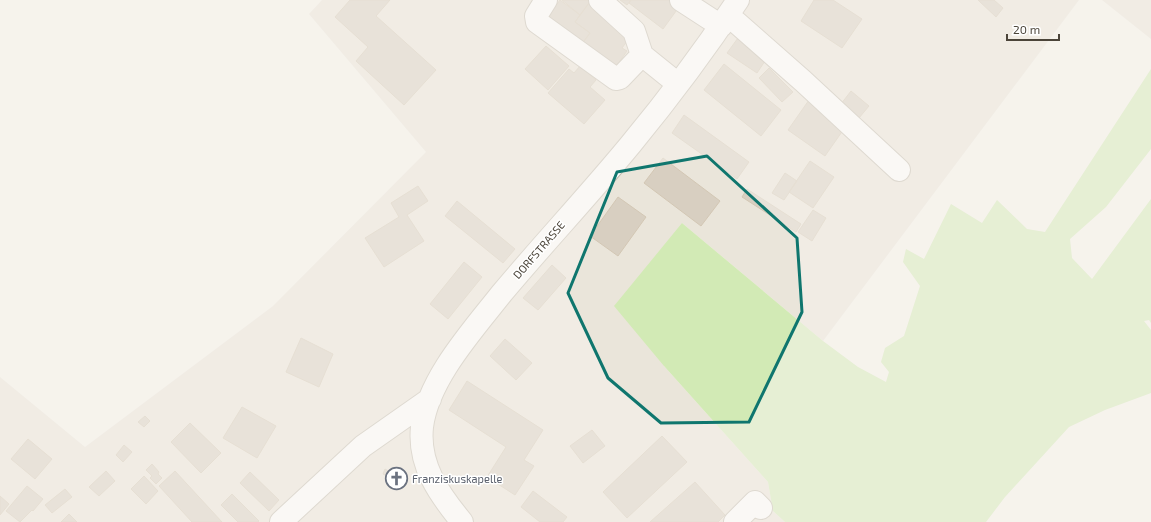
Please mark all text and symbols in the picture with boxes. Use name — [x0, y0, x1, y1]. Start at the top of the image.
scale bar — [1007, 16, 1059, 42]
text: 20 m — [1013, 22, 1040, 36]
street label: DORFSTRASSE — [510, 218, 567, 281]
church icon: Franziskuskapelle — [383, 466, 409, 492]
place label: Franziskuskapelle — [412, 472, 502, 485]

